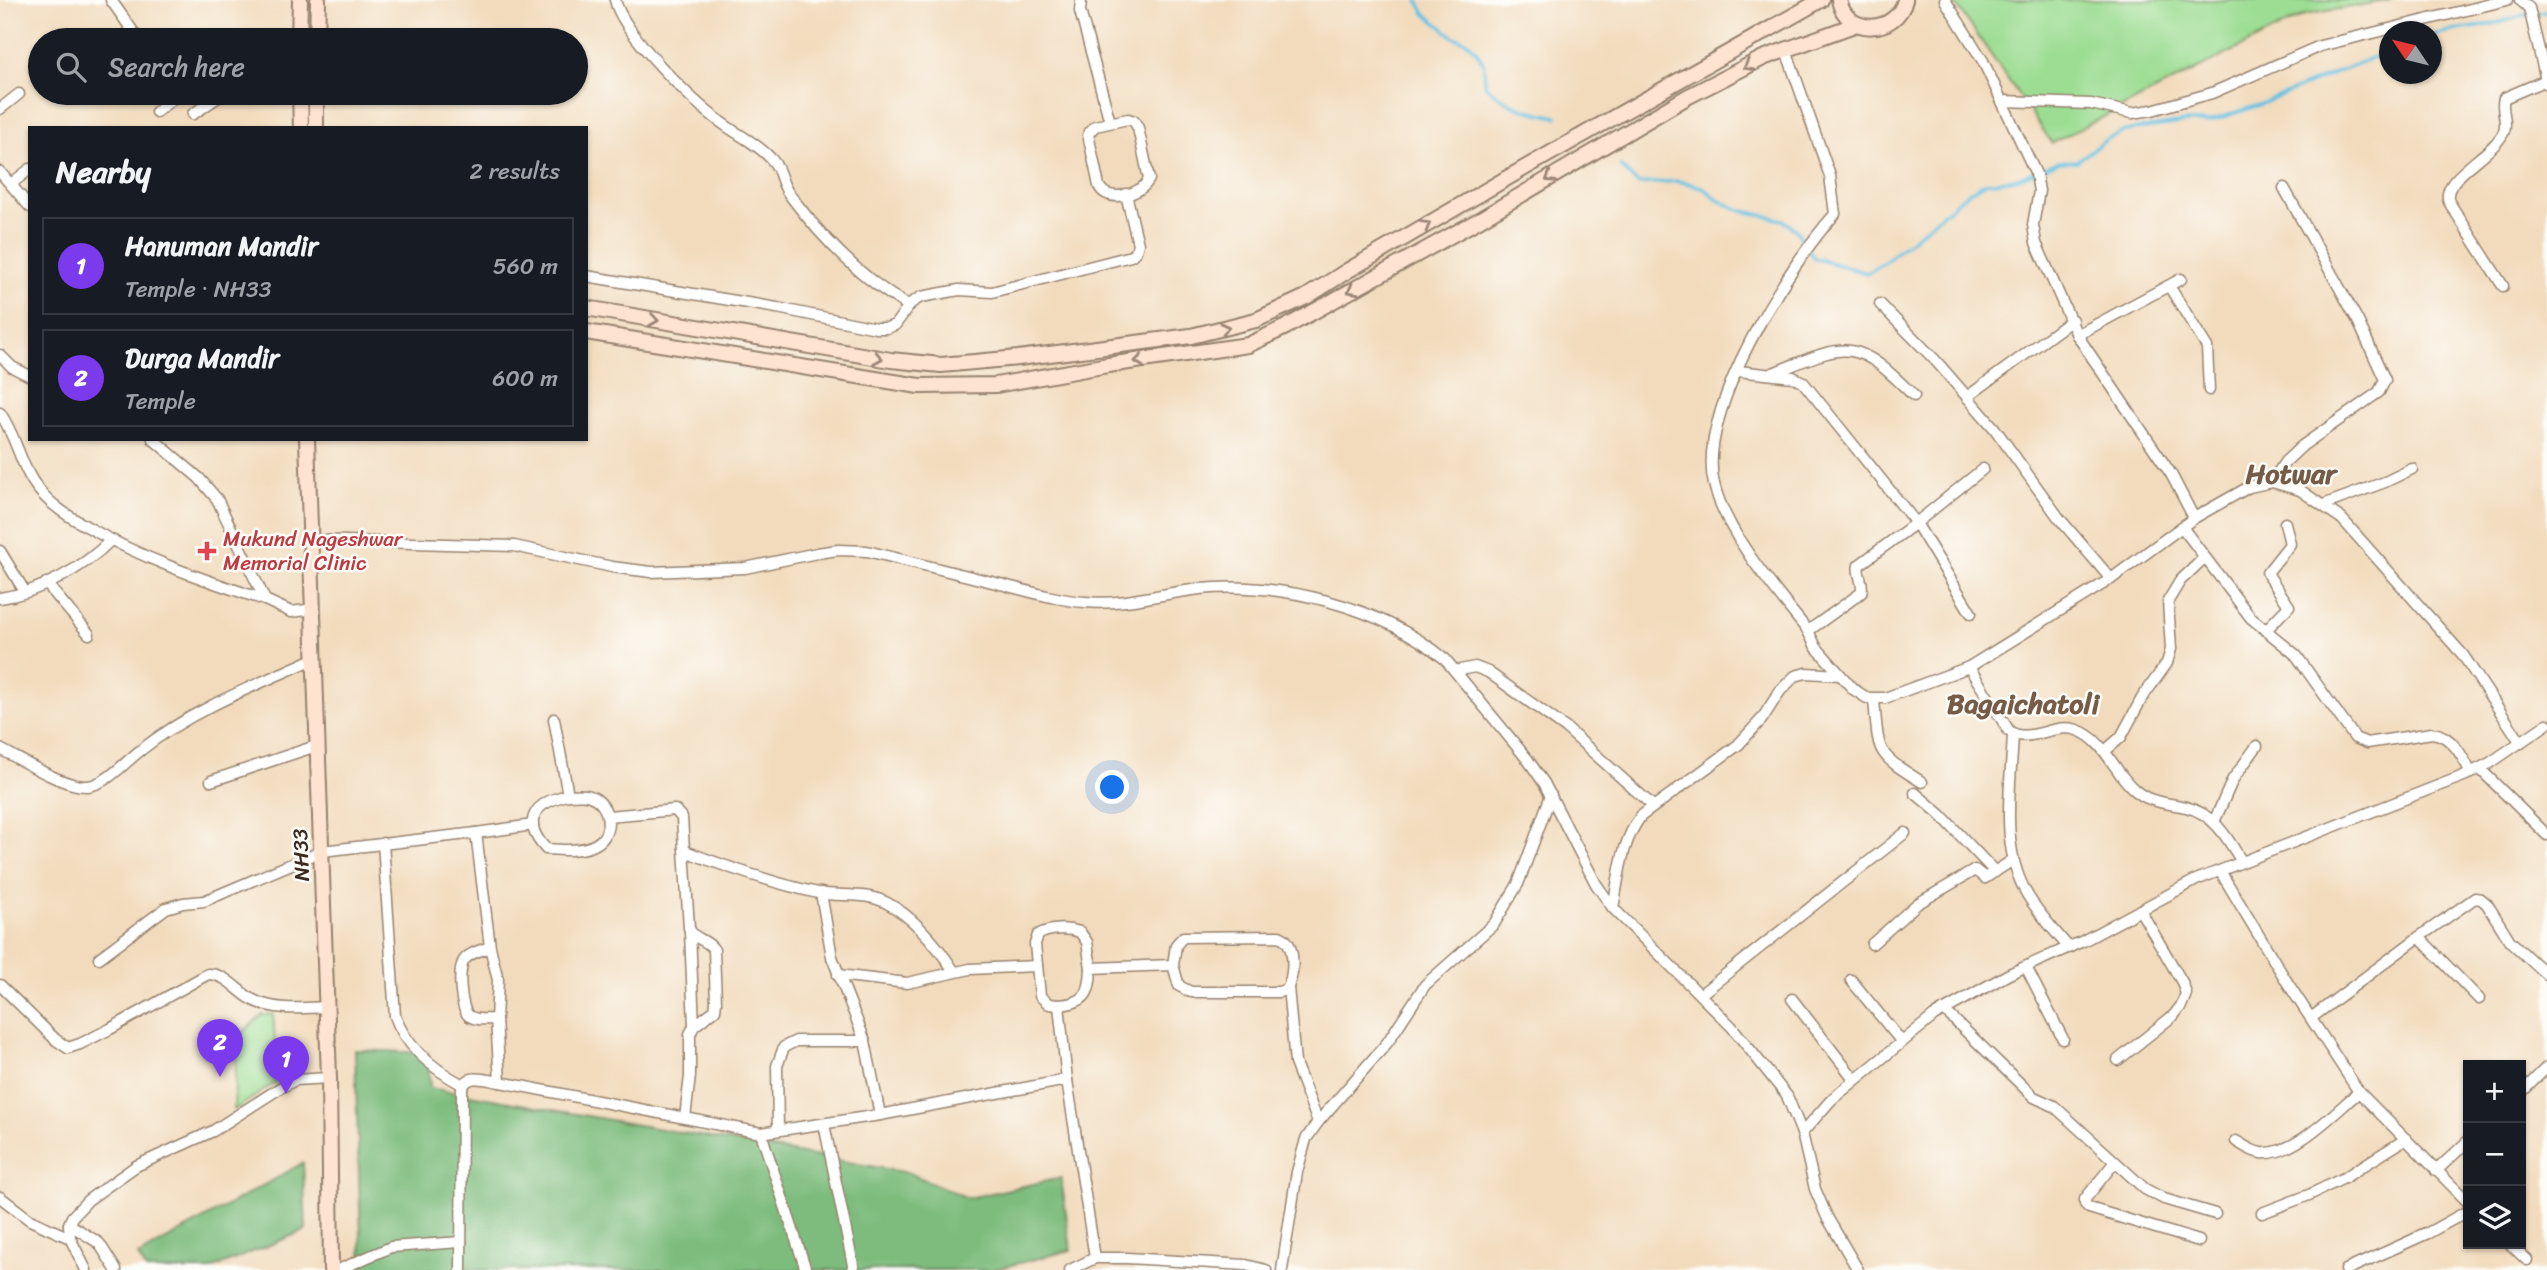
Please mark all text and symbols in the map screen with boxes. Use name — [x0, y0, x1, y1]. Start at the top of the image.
north arrow — [2379, 21, 2442, 84]
search box — [28, 28, 588, 105]
text: Search here — [108, 44, 245, 90]
icon: search — [52, 48, 90, 86]
one-way arrow — [1742, 57, 1755, 71]
text: Nearby — [56, 145, 151, 199]
text: 2 results — [469, 151, 560, 192]
one-way arrow — [1544, 170, 1557, 183]
one-way arrow — [1419, 220, 1432, 233]
text: Hanuman Mandir — [125, 223, 318, 269]
text: 1 — [76, 246, 86, 287]
text: 560 m — [493, 246, 558, 287]
text: Temple · NH33 — [125, 269, 271, 310]
one-way arrow — [1347, 282, 1359, 295]
one-way arrow — [648, 312, 659, 327]
one-way arrow — [1219, 322, 1231, 336]
text: Durga Mandir — [125, 335, 279, 381]
one-way arrow — [872, 350, 884, 365]
one-way arrow — [1133, 353, 1145, 368]
text: 2 — [74, 358, 88, 399]
text: 600 m — [492, 358, 558, 399]
text: Temple — [125, 381, 196, 422]
district label: Hotwar — [2245, 449, 2339, 498]
place label: Mukund Nageshwar Memorial Clinic — [223, 520, 404, 582]
marker: Mukund Nageshwar Memorial Clinic — [197, 541, 217, 561]
district label: Bagaichatoli — [1947, 679, 2101, 728]
your location — [1095, 770, 1129, 804]
street label: NH33 — [281, 828, 321, 882]
pin: 2 — [197, 1019, 243, 1077]
pin: 1 — [263, 1036, 309, 1094]
map controls — [2463, 1060, 2526, 1249]
button: + — [2463, 1060, 2526, 1123]
button: − — [2463, 1123, 2526, 1186]
button: layers — [2463, 1186, 2526, 1249]

